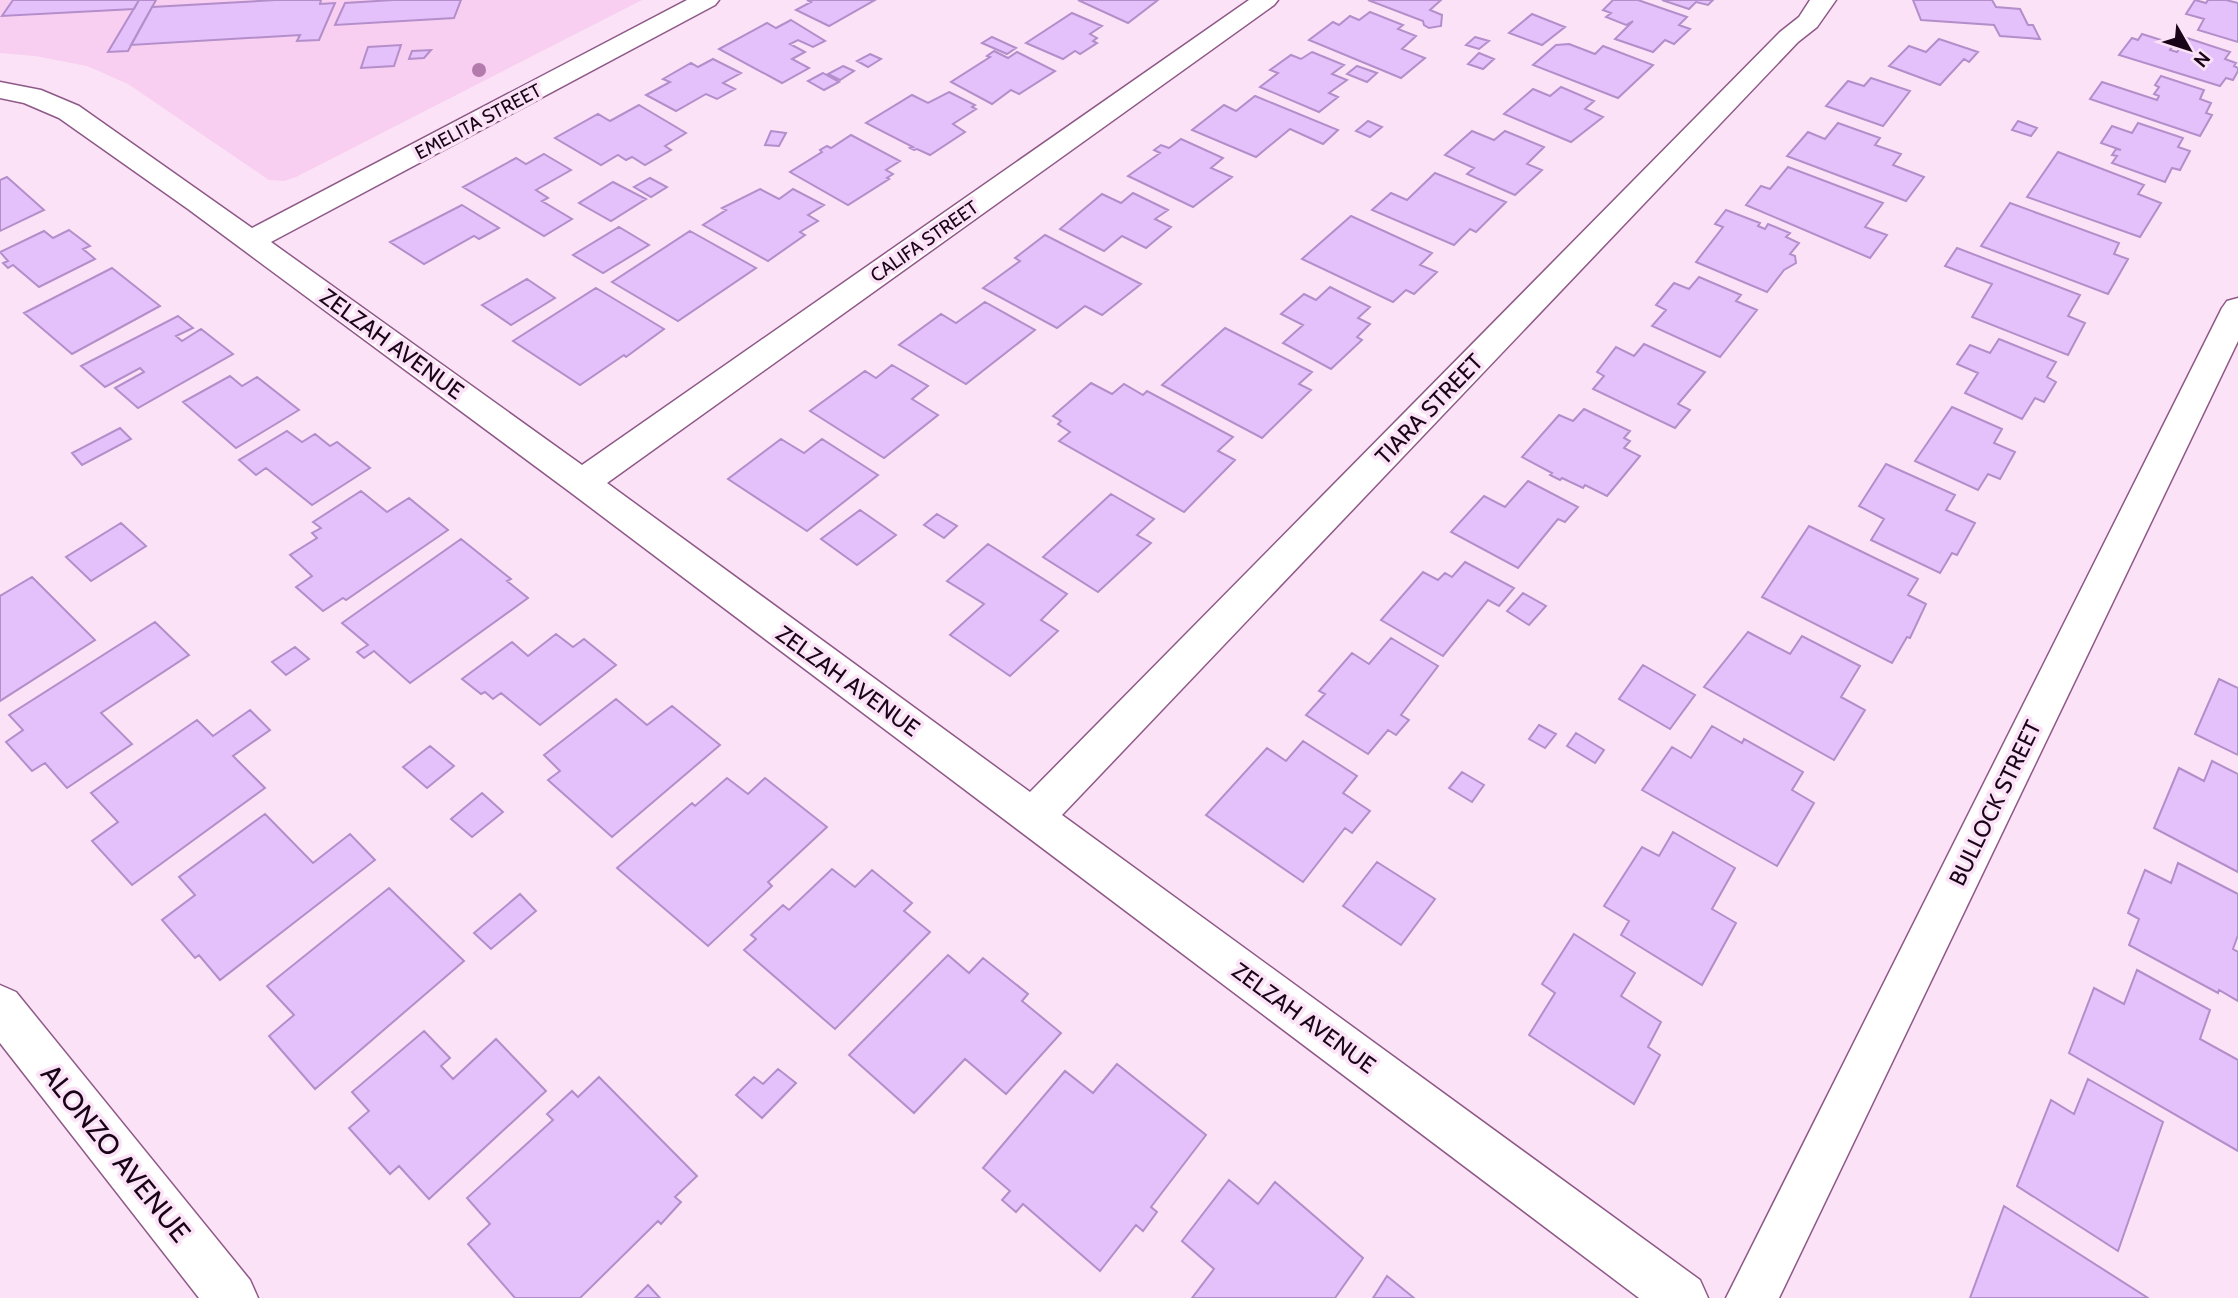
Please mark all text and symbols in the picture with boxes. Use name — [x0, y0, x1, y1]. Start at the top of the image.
north arrow — [2154, 14, 2224, 84]
text: N — [2189, 47, 2215, 72]
street label: EMELITA STREET — [411, 78, 545, 164]
street label: CALIFA STREET — [866, 196, 983, 287]
street label: ZELZAH AVENUE — [315, 283, 469, 405]
street label: TIARA STREET — [1369, 348, 1489, 470]
street label: ZELZAH AVENUE — [771, 620, 925, 742]
street label: BULLOCK STREET — [1943, 716, 2047, 890]
street label: ZELZAH AVENUE — [1227, 957, 1381, 1079]
street label: ALONZO AVENUE — [34, 1057, 198, 1249]

